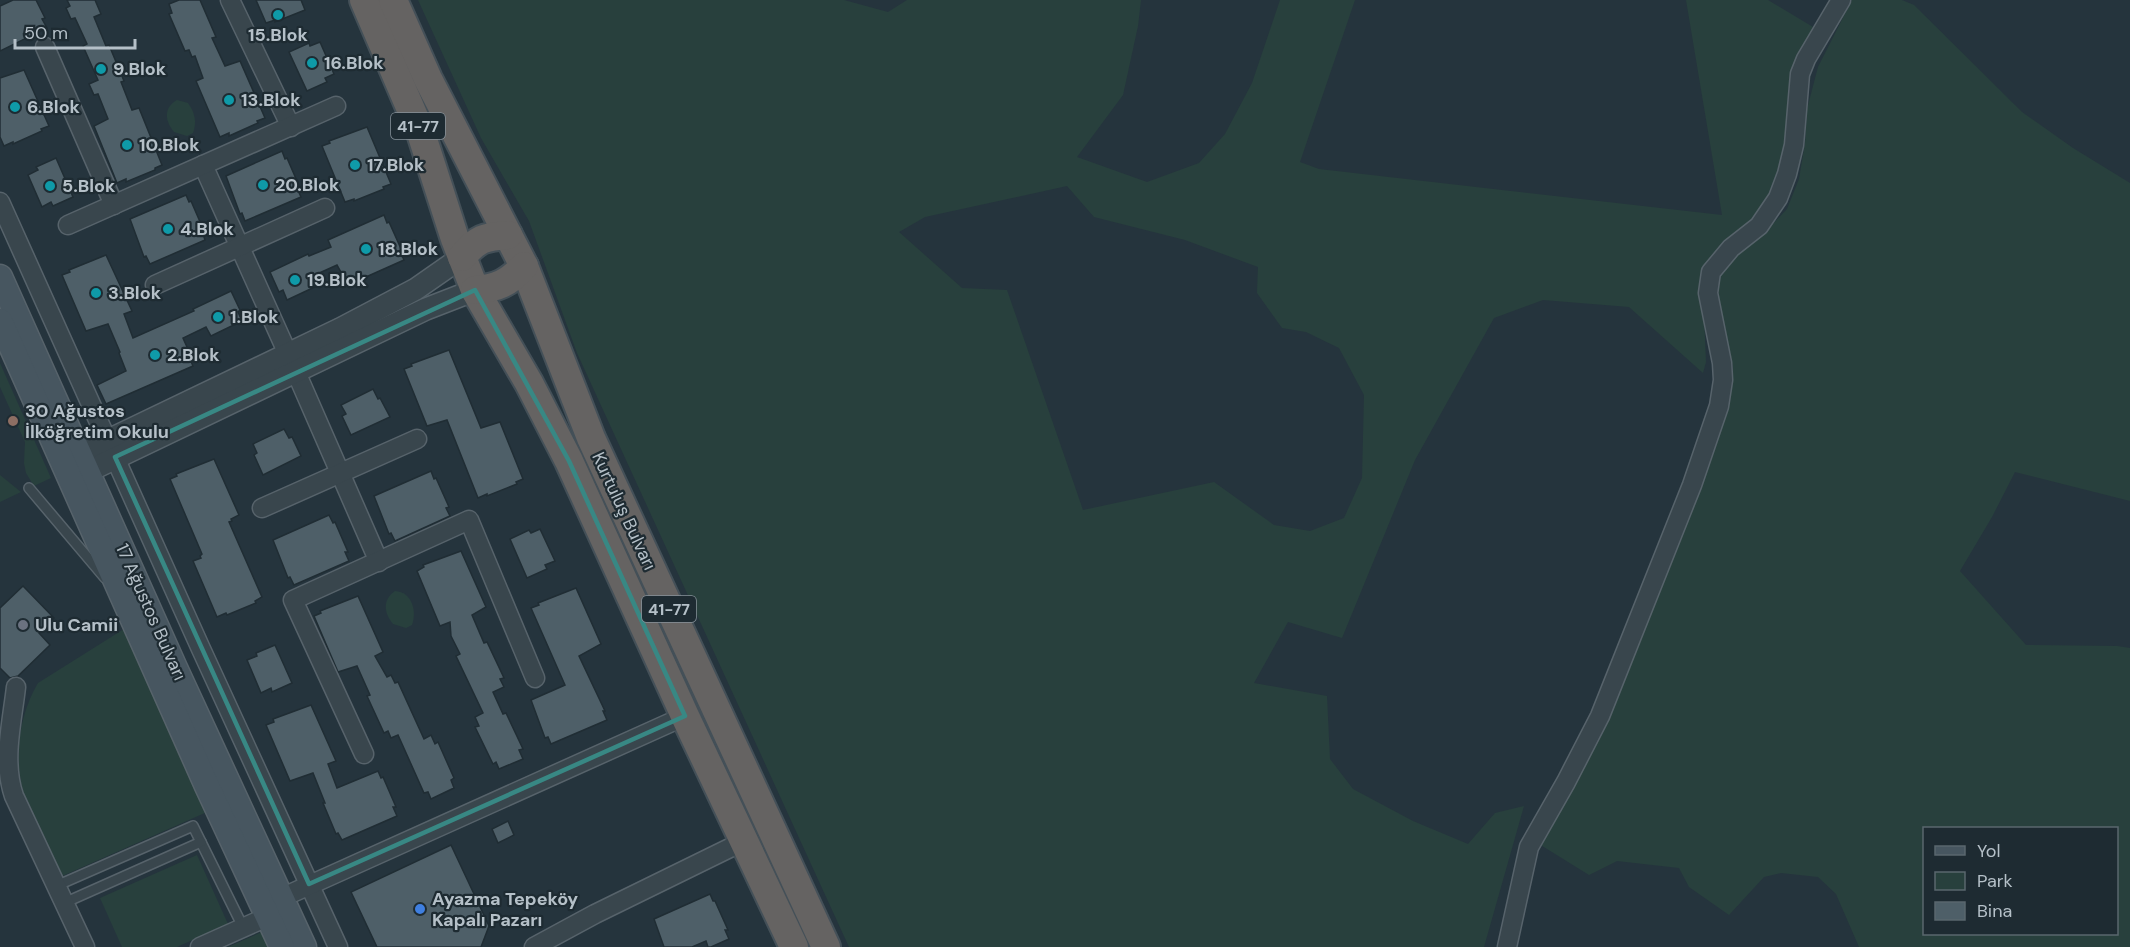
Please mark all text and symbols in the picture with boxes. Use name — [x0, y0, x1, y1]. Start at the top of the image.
marker: 15.Blok — [271, 8, 285, 22]
scale bar — [15, 12, 135, 50]
text: 50 m — [24, 21, 68, 45]
place label: 15.Blok — [248, 23, 309, 47]
place label: 16.Blok — [324, 51, 384, 75]
marker: 16.Blok — [305, 56, 319, 70]
place label: 9.Blok — [113, 57, 167, 81]
marker: 9.Blok — [94, 62, 108, 76]
place label: 13.Blok — [241, 88, 301, 112]
marker: 13.Blok — [222, 93, 236, 107]
place label: 6.Blok — [27, 95, 81, 119]
marker: 6.Blok — [8, 100, 22, 114]
road number: 41-77 — [391, 113, 445, 139]
place label: 10.Blok — [139, 133, 200, 157]
marker: 10.Blok — [120, 138, 134, 152]
place label: 17.Blok — [367, 153, 425, 177]
marker: 17.Blok — [348, 158, 362, 172]
place label: 20.Blok — [275, 173, 340, 197]
place label: 5.Blok — [62, 174, 116, 198]
marker: 20.Blok — [256, 178, 270, 192]
marker: 5.Blok — [43, 179, 57, 193]
place label: 4.Blok — [180, 217, 235, 241]
marker: 4.Blok — [161, 222, 175, 236]
place label: 18.Blok — [378, 237, 439, 261]
marker: 18.Blok — [359, 242, 373, 256]
place label: 19.Blok — [307, 268, 367, 292]
marker: 19.Blok — [288, 273, 302, 287]
place label: 3.Blok — [108, 281, 162, 305]
marker: 3.Blok — [89, 286, 103, 300]
place label: 1.Blok — [230, 305, 279, 329]
marker: 1.Blok — [211, 310, 225, 324]
place label: 2.Blok — [167, 343, 220, 367]
marker: 2.Blok — [148, 348, 162, 362]
place label: 30 Ağustos İlköğretim Okulu — [25, 399, 169, 444]
marker: 30 Ağustos İlköğretim Okulu — [6, 414, 20, 428]
street label: Kurtuluş Bulvarı — [586, 448, 662, 574]
street label: 17 Ağustos Bulvarı — [110, 540, 192, 684]
road number: 41-77 — [642, 596, 696, 622]
place label: Ulu Camii — [35, 613, 118, 637]
marker: Ulu Camii — [16, 618, 30, 632]
legend — [1923, 827, 2118, 935]
text: Yol — [1977, 839, 2001, 863]
text: Park — [1977, 869, 2013, 893]
place label: Ayazma Tepeköy Kapalı Pazarı — [432, 887, 578, 932]
text: Bina — [1977, 899, 2012, 923]
marker: Ayazma Tepeköy Kapalı Pazarı — [413, 902, 427, 916]

